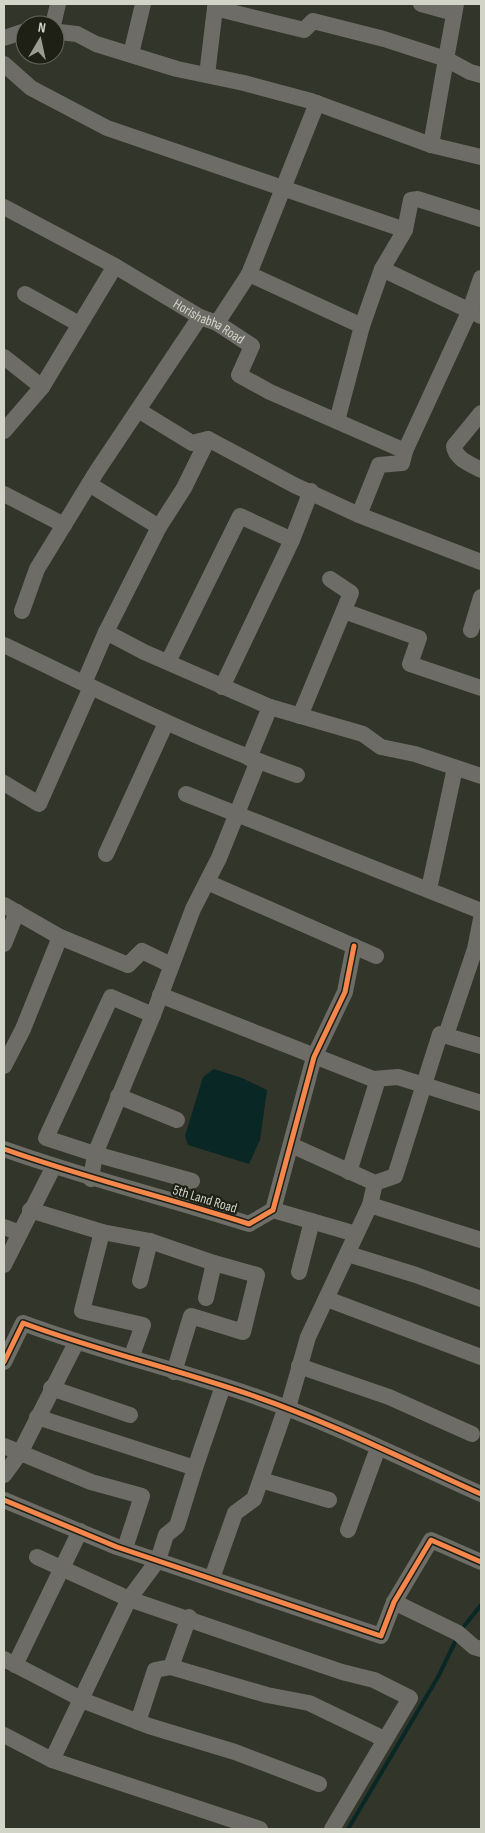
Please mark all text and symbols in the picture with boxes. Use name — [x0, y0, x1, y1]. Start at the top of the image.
north arrow — [15, 15, 65, 65]
text: N — [37, 19, 47, 37]
street label: Horishabha Road — [171, 295, 248, 348]
street label: 5th Land Road — [171, 1181, 239, 1217]

